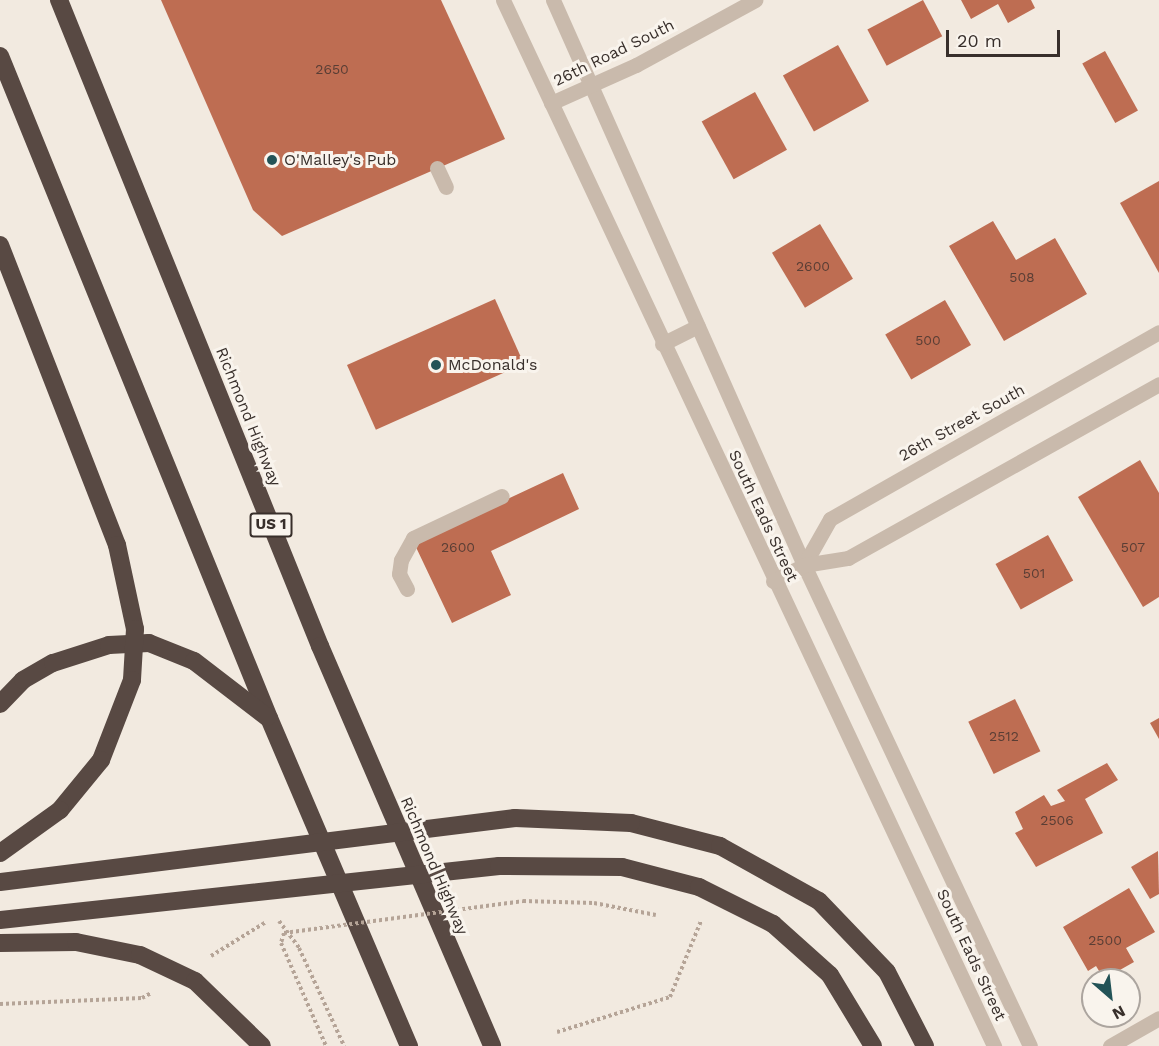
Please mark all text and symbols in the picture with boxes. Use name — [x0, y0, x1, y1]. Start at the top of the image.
street label: 26th Road South — [550, 15, 678, 91]
scale bar — [949, 18, 1063, 56]
text: 20 m — [957, 30, 1002, 51]
house number: 2650 — [315, 61, 349, 77]
place label: O'Malley's Pub — [284, 150, 396, 170]
marker: O'Malley's Pub — [265, 153, 279, 167]
house number: 2600 — [796, 258, 830, 274]
house number: 508 — [1009, 269, 1035, 285]
house number: 500 — [915, 332, 941, 348]
street label: Richmond Highway — [211, 345, 285, 489]
place label: McDonald's — [448, 355, 537, 375]
marker: McDonald's — [429, 358, 443, 372]
street label: 26th Street South — [896, 380, 1028, 466]
street label: South Eads Street — [724, 447, 802, 585]
road number: US 1 — [248, 513, 294, 537]
house number: 2600 — [441, 539, 475, 555]
house number: 507 — [1121, 539, 1145, 555]
house number: 501 — [1023, 565, 1045, 581]
house number: 2512 — [989, 728, 1019, 744]
street label: Richmond Highway — [396, 794, 472, 938]
house number: 2506 — [1040, 812, 1074, 828]
street label: South Eads Street — [932, 886, 1010, 1024]
house number: 2500 — [1088, 932, 1122, 948]
north arrow — [1081, 968, 1141, 1028]
text: N — [1109, 1001, 1128, 1024]

